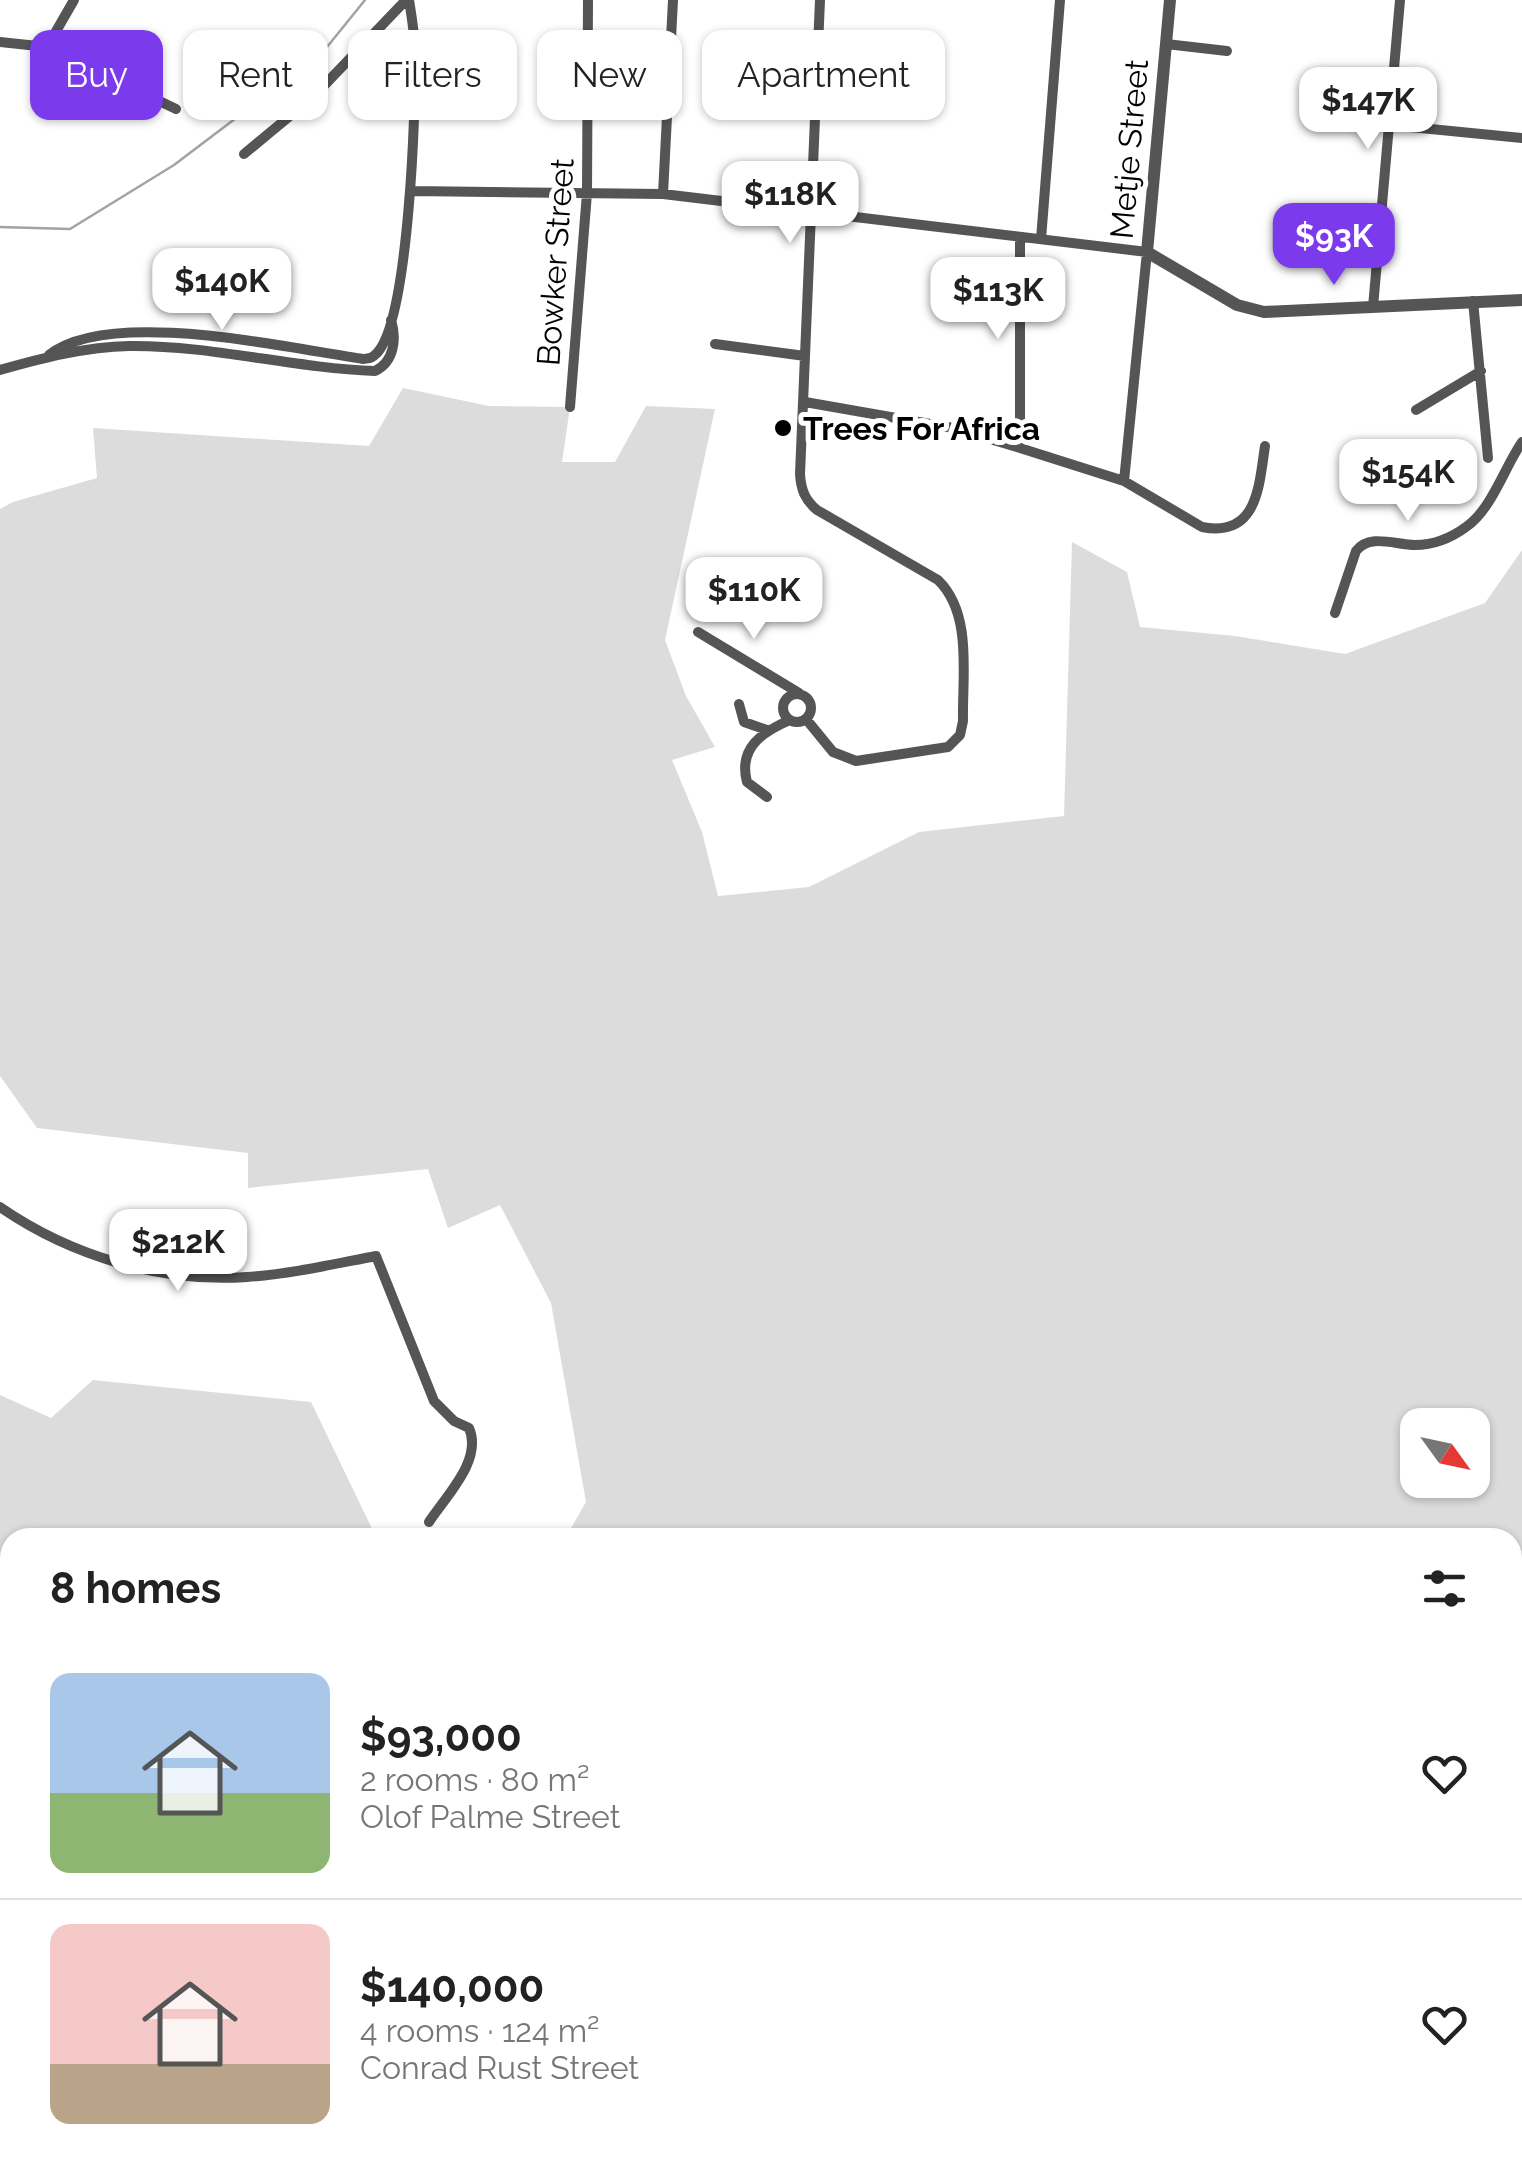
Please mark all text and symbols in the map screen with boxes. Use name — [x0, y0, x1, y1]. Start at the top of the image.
chip: Buy — [30, 30, 163, 120]
chip: Rent — [183, 30, 328, 120]
chip: Filters — [348, 30, 517, 120]
chip: New — [537, 30, 682, 120]
chip: Apartment — [702, 30, 945, 120]
street label: Metje Street — [1103, 57, 1155, 240]
pin: $147K — [1298, 67, 1438, 152]
text: $147K — [1321, 81, 1415, 118]
street label: Bowker Street — [529, 157, 581, 367]
pin: $118K — [720, 161, 860, 246]
text: $118K — [744, 175, 836, 212]
pin: $93K — [1275, 203, 1393, 288]
text: $93K — [1295, 217, 1373, 254]
pin: $140K — [152, 248, 292, 333]
pin: $113K — [928, 257, 1068, 342]
text: $140K — [174, 262, 270, 299]
text: $113K — [952, 271, 1044, 308]
place label: Trees For Africa — [803, 410, 1040, 447]
marker: Trees For Africa — [772, 417, 794, 439]
pin: $154K — [1338, 439, 1478, 524]
text: $154K — [1361, 453, 1455, 490]
pin: $110K — [684, 557, 824, 642]
text: $110K — [708, 571, 800, 608]
pin: $212K — [108, 1209, 248, 1294]
text: $212K — [131, 1223, 225, 1260]
north arrow — [1400, 1408, 1490, 1498]
map controls — [1400, 1408, 1490, 1498]
icon: filters — [1417, 1561, 1472, 1616]
text: 8 homes — [50, 1564, 221, 1613]
text: $93,000 — [360, 1712, 522, 1761]
icon: home — [130, 1713, 250, 1833]
icon: heart — [1417, 1746, 1472, 1801]
text: 2 rooms · 80 m² — [360, 1761, 589, 1798]
text: Olof Palme Street — [360, 1798, 620, 1835]
text: $140,000 — [360, 1963, 544, 2012]
icon: home — [130, 1964, 250, 2084]
icon: heart — [1417, 1997, 1472, 2052]
text: 4 rooms · 124 m² — [360, 2012, 600, 2049]
text: Conrad Rust Street — [360, 2049, 639, 2086]

